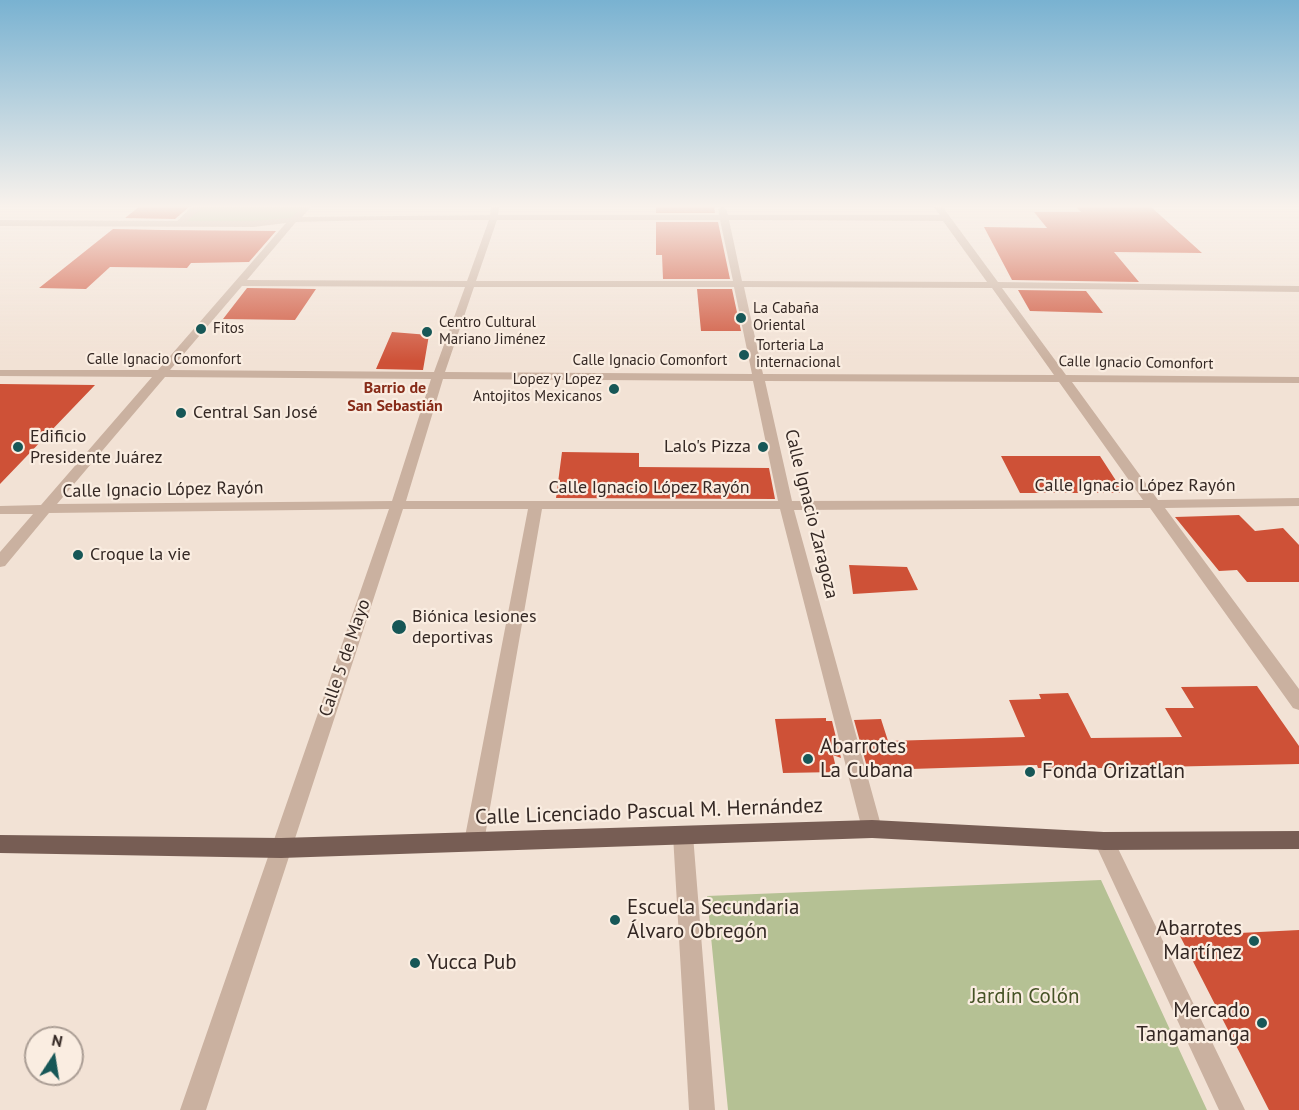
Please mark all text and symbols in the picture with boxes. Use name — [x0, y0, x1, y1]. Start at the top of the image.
place label: La Cabaña Oriental — [753, 300, 819, 335]
marker: La Cabaña Oriental — [734, 311, 748, 325]
place label: Centro Cultural Mariano Jiménez — [439, 314, 546, 349]
place label: Fitos — [213, 320, 244, 338]
marker: Fitos — [194, 322, 208, 336]
marker: Centro Cultural Mariano Jiménez — [420, 325, 434, 339]
place label: Torteria La internacional — [756, 337, 840, 372]
marker: Torteria La internacional — [737, 348, 751, 362]
street label: Calle Ignacio Comonfort — [87, 351, 241, 369]
street label: Calle Ignacio Comonfort — [573, 352, 727, 370]
street label: Calle Ignacio Comonfort — [1058, 353, 1214, 373]
place label: Lopez y Lopez Antojitos Mexicanos — [473, 371, 602, 406]
district label: Barrio de San Sebastián — [347, 378, 443, 416]
marker: Lopez y Lopez Antojitos Mexicanos — [607, 382, 621, 396]
place label: Central San José — [193, 402, 318, 424]
marker: Central San José — [174, 406, 188, 420]
place label: Edificio Presidente Juárez — [30, 426, 163, 468]
street label: Calle Ignacio Zaragoza — [779, 427, 843, 601]
place label: Lalo's Pizza — [664, 436, 751, 458]
marker: Edificio Presidente Juárez — [11, 440, 25, 454]
marker: Lalo's Pizza — [756, 440, 770, 454]
street label: Calle Ignacio López Rayón — [1034, 475, 1236, 497]
street label: Calle Ignacio López Rayón — [62, 477, 264, 503]
street label: Calle Ignacio López Rayón — [548, 477, 750, 499]
place label: Croque la vie — [90, 544, 191, 566]
marker: Croque la vie — [71, 548, 85, 562]
street label: Calle 5 de Mayo — [315, 597, 375, 719]
place label: Biónica lesiones deportivas — [412, 606, 537, 648]
marker: Biónica lesiones deportivas — [390, 618, 408, 636]
place label: Abarrotes La Cubana — [820, 734, 913, 784]
marker: Abarrotes La Cubana — [801, 752, 815, 766]
place label: Fonda Orizatlan — [1042, 759, 1185, 785]
marker: Fonda Orizatlan — [1023, 765, 1037, 779]
street label: Calle Licenciado Pascual M. Hernández — [475, 793, 823, 831]
place label: Escuela Secundaria Álvaro Obregón — [627, 895, 799, 945]
marker: Escuela Secundaria Álvaro Obregón — [608, 913, 622, 927]
place label: Abarrotes Martínez — [1156, 916, 1242, 966]
marker: Abarrotes Martínez — [1247, 934, 1261, 948]
place label: Yucca Pub — [427, 950, 517, 976]
marker: Yucca Pub — [408, 956, 422, 970]
park label: Jardín Colón — [970, 984, 1080, 1010]
place label: Mercado Tangamanga — [1136, 998, 1250, 1048]
marker: Mercado Tangamanga — [1255, 1016, 1269, 1030]
north arrow — [24, 1026, 84, 1086]
text: N — [50, 1029, 65, 1051]

